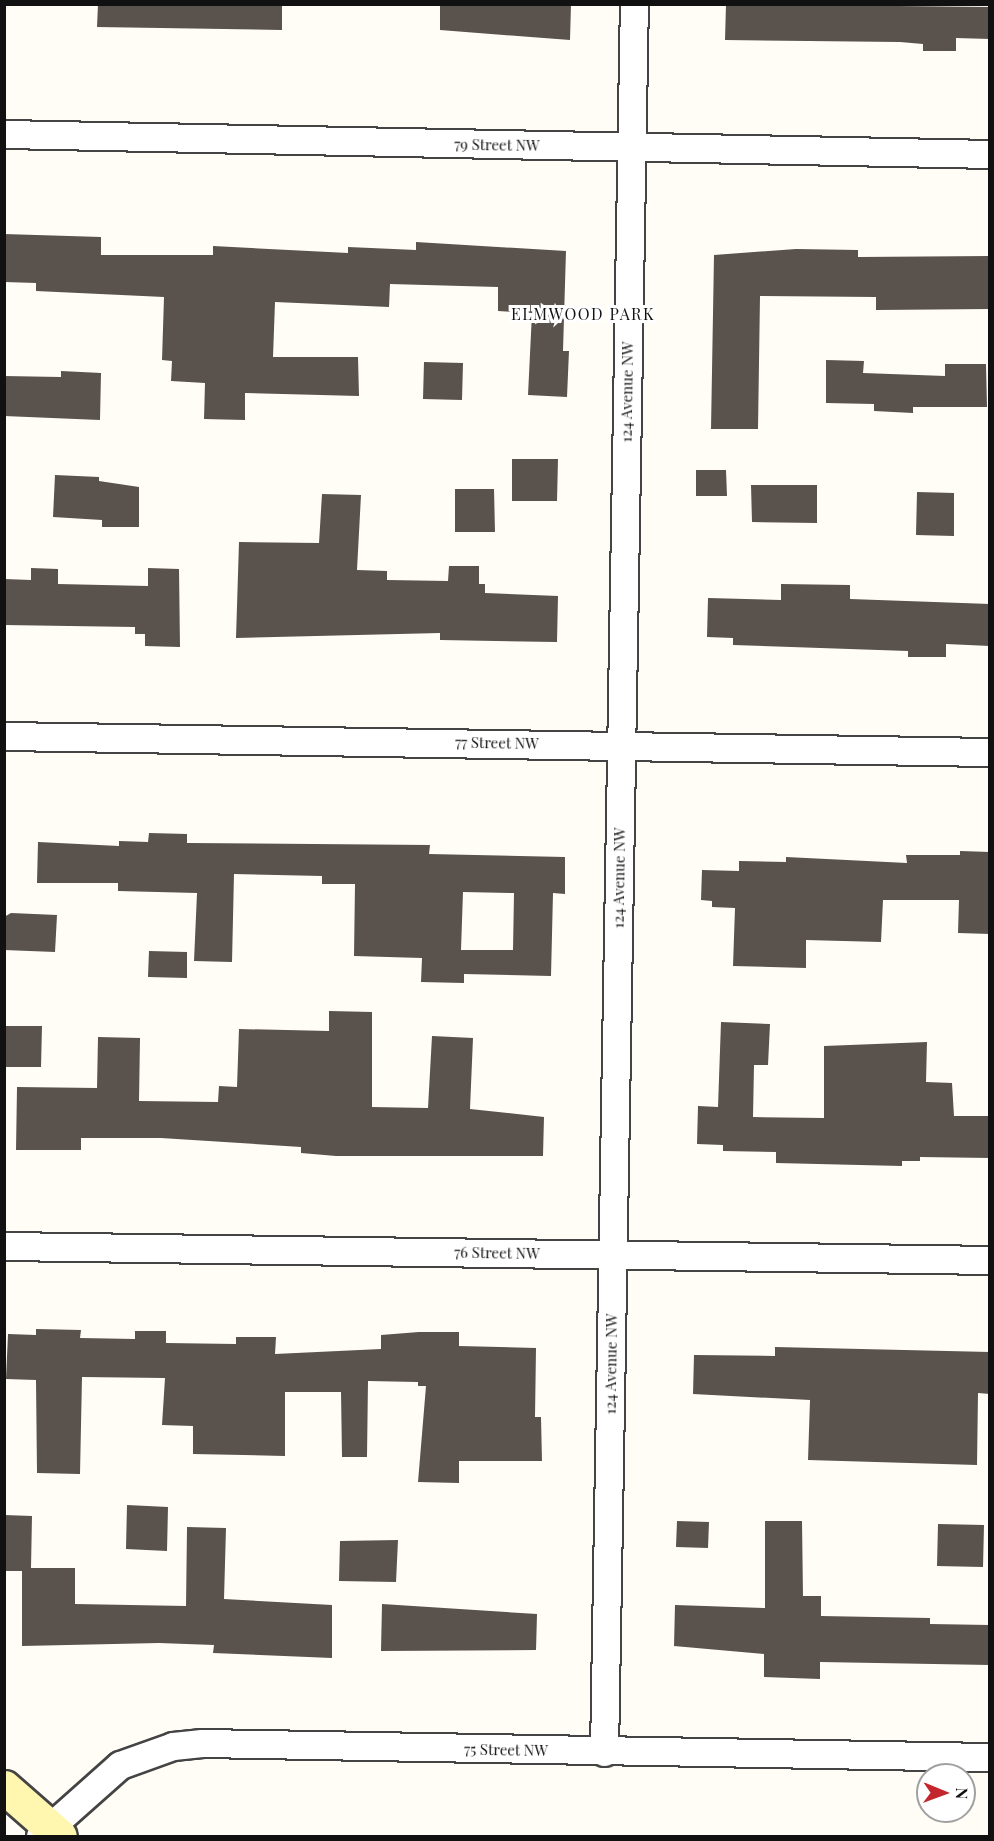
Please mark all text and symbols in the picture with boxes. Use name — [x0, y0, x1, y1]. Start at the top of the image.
street label: 79 Street NW — [454, 135, 540, 155]
district label: ELMWOOD PARK — [511, 304, 655, 324]
street label: 124 Avenue NW — [617, 341, 637, 443]
street label: 77 Street NW — [455, 733, 539, 753]
street label: 124 Avenue NW — [609, 827, 629, 929]
street label: 76 Street NW — [454, 1243, 540, 1263]
street label: 124 Avenue NW — [601, 1313, 621, 1415]
street label: 75 Street NW — [464, 1740, 548, 1760]
north arrow — [916, 1763, 976, 1823]
text: N — [952, 1787, 973, 1799]

